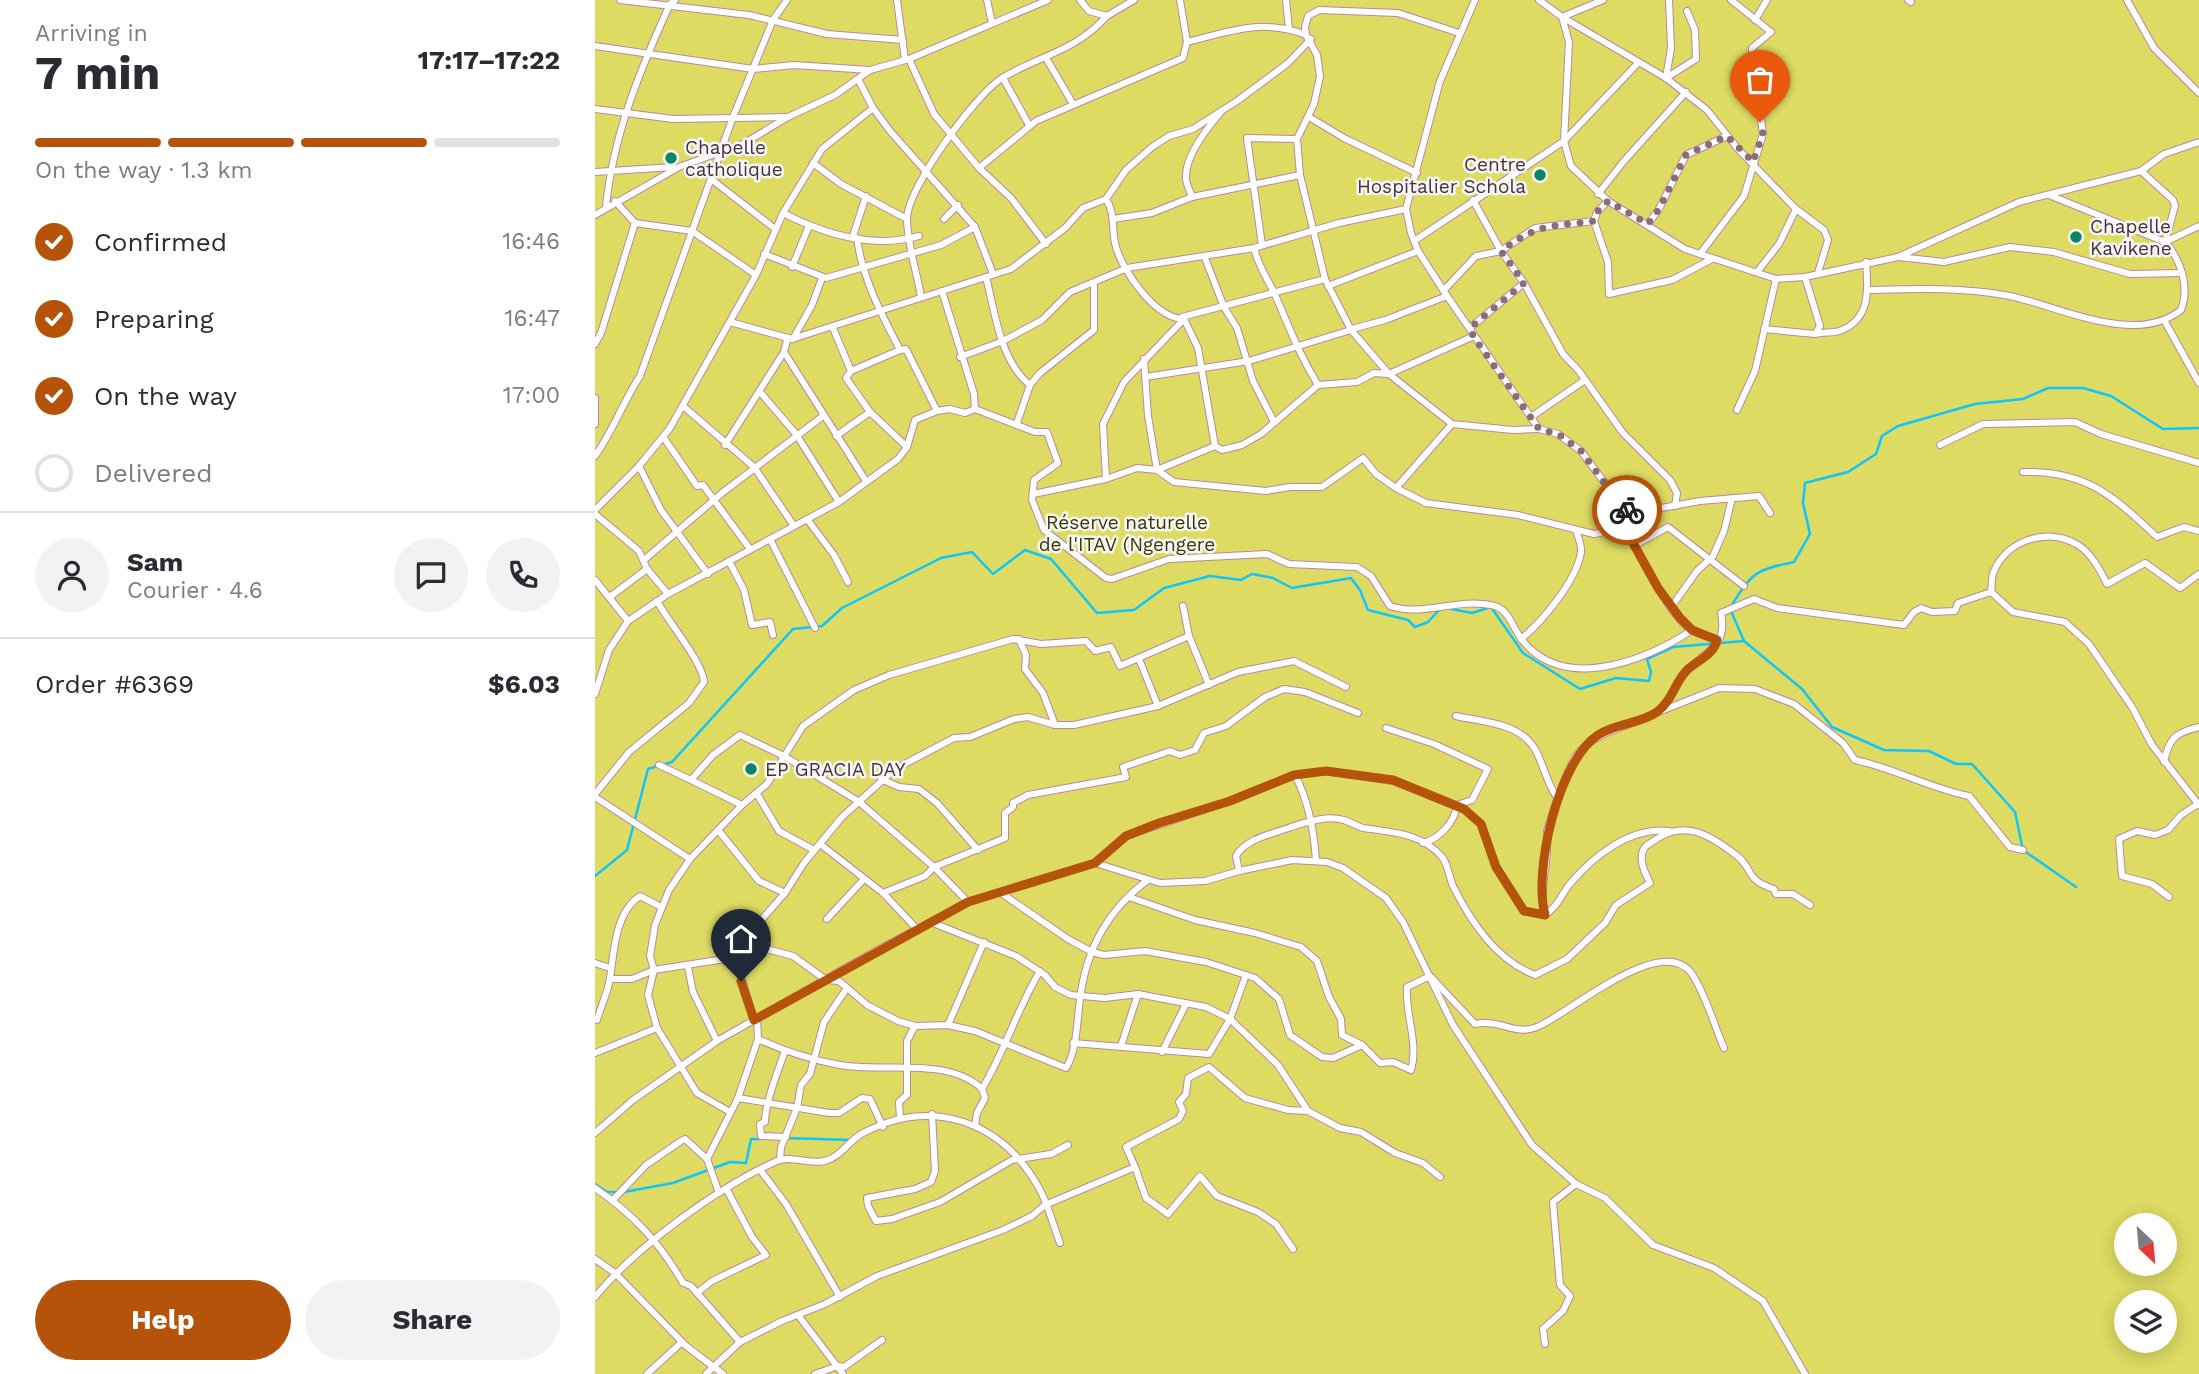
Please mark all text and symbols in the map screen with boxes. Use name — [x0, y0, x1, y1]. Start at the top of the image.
text: Arriving in — [35, 20, 148, 47]
text: 17:17–17:22 — [418, 45, 560, 75]
text: 7 min — [35, 46, 160, 100]
pin — [1730, 50, 1790, 122]
icon: bag — [1741, 61, 1779, 99]
place label: Chapelle catholique — [685, 136, 783, 181]
marker: Chapelle catholique — [663, 150, 679, 166]
place label: Centre Hospitalier Schola — [1357, 153, 1526, 198]
text: On the way · 1.3 km — [35, 157, 253, 184]
marker: Centre Hospitalier Schola — [1532, 167, 1548, 183]
place label: Chapelle Kavikene — [2090, 215, 2172, 260]
icon: check — [35, 223, 73, 261]
text: Confirmed — [94, 227, 227, 257]
text: 16:46 — [502, 228, 560, 255]
marker: Chapelle Kavikene — [2068, 229, 2084, 245]
icon: check — [35, 300, 73, 338]
text: Preparing — [94, 304, 214, 334]
text: 16:47 — [504, 305, 560, 332]
icon: check — [35, 377, 73, 415]
text: On the way — [94, 381, 237, 411]
text: 17:00 — [503, 382, 560, 409]
text: Delivered — [94, 458, 213, 488]
courier — [1592, 475, 1662, 545]
icon: bike — [1608, 491, 1646, 529]
park label: Réserve naturelle de l'ITAV (Ngengere — [1039, 511, 1215, 556]
button: person — [35, 538, 109, 612]
button: chat — [394, 538, 468, 612]
button: phone — [486, 538, 560, 612]
text: Sam — [127, 547, 183, 577]
text: Courier · 4.6 — [127, 577, 263, 604]
text: Order #6369 — [35, 669, 194, 699]
text: $6.03 — [488, 669, 560, 699]
place label: EP GRACIA DAY — [765, 758, 906, 781]
marker: EP GRACIA DAY — [743, 761, 759, 777]
pin — [711, 909, 771, 981]
icon: home — [722, 920, 760, 958]
north arrow — [2114, 1213, 2177, 1276]
map controls — [2114, 1213, 2177, 1353]
button: Help — [35, 1280, 291, 1360]
button: Share — [305, 1280, 560, 1360]
button: layers — [2114, 1290, 2177, 1353]

